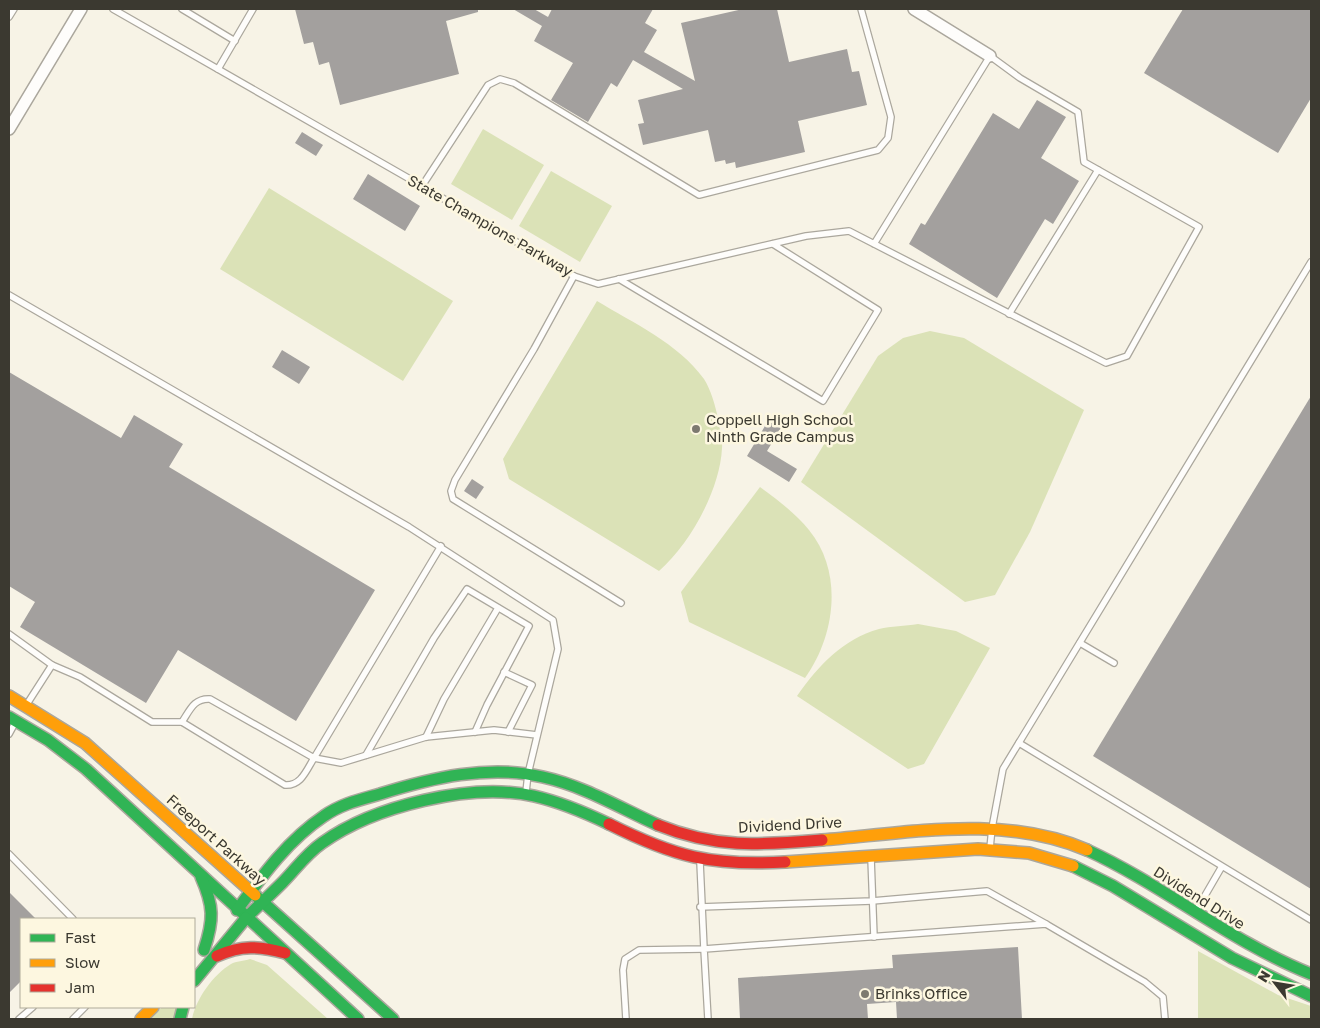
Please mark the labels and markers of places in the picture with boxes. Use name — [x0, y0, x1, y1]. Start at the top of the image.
place label: Coppell High School Ninth Grade Campus — [706, 410, 854, 445]
marker: Coppell High School Ninth Grade Campus — [690, 423, 702, 435]
place label: Brinks Office — [875, 984, 968, 1002]
marker: Brinks Office — [859, 988, 871, 1000]

